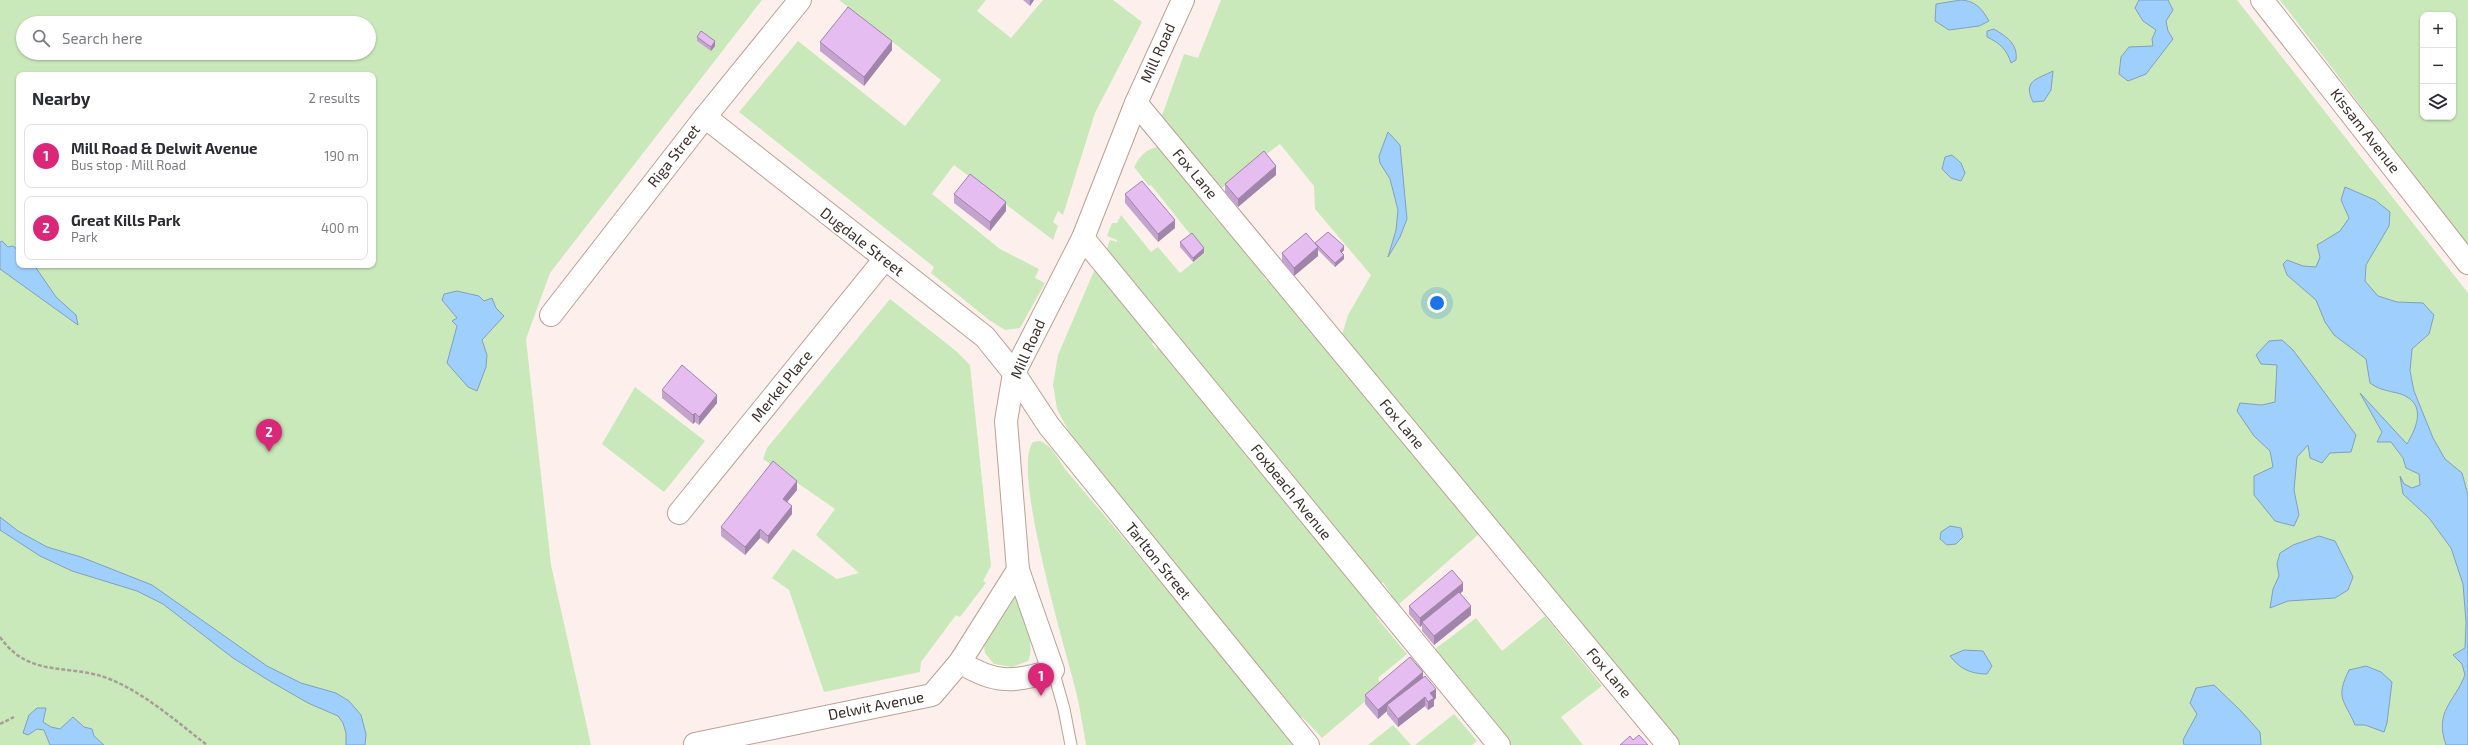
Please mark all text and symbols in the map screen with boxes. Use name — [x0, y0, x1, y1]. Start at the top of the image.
map controls — [2420, 12, 2456, 120]
button: + — [2420, 12, 2456, 48]
search box — [16, 16, 376, 60]
street label: Mill Road — [1136, 20, 1178, 85]
icon: search — [30, 27, 52, 49]
text: Search here — [62, 29, 143, 47]
button: − — [2420, 48, 2456, 84]
street label: Kissam Avenue — [2327, 84, 2404, 176]
button: layers — [2420, 84, 2456, 120]
text: Nearby — [32, 88, 90, 108]
text: 2 results — [308, 90, 360, 106]
street label: Riga Street — [643, 120, 703, 190]
text: Mill Road & Delwit Avenue — [71, 139, 258, 157]
street label: Fox Lane — [1170, 145, 1222, 202]
text: 1 — [43, 148, 49, 164]
text: 190 m — [324, 148, 359, 164]
text: Bus stop · Mill Road — [71, 157, 186, 173]
street label: Dugdale Street — [817, 203, 908, 280]
text: Great Kills Park — [71, 211, 181, 229]
text: 2 — [42, 220, 50, 236]
text: 400 m — [321, 220, 359, 236]
text: Park — [71, 229, 98, 245]
your location — [1427, 293, 1447, 313]
street label: Mill Road — [1006, 316, 1048, 381]
street label: Merkel Place — [747, 346, 816, 425]
street label: Fox Lane — [1377, 395, 1429, 452]
pin: 2 — [256, 419, 282, 452]
street label: Foxbeach Avenue — [1248, 440, 1336, 543]
street label: Tarlton Street — [1122, 518, 1195, 603]
street label: Fox Lane — [1584, 644, 1636, 701]
pin: 1 — [1028, 663, 1054, 696]
street label: Delwit Avenue — [826, 687, 925, 723]

